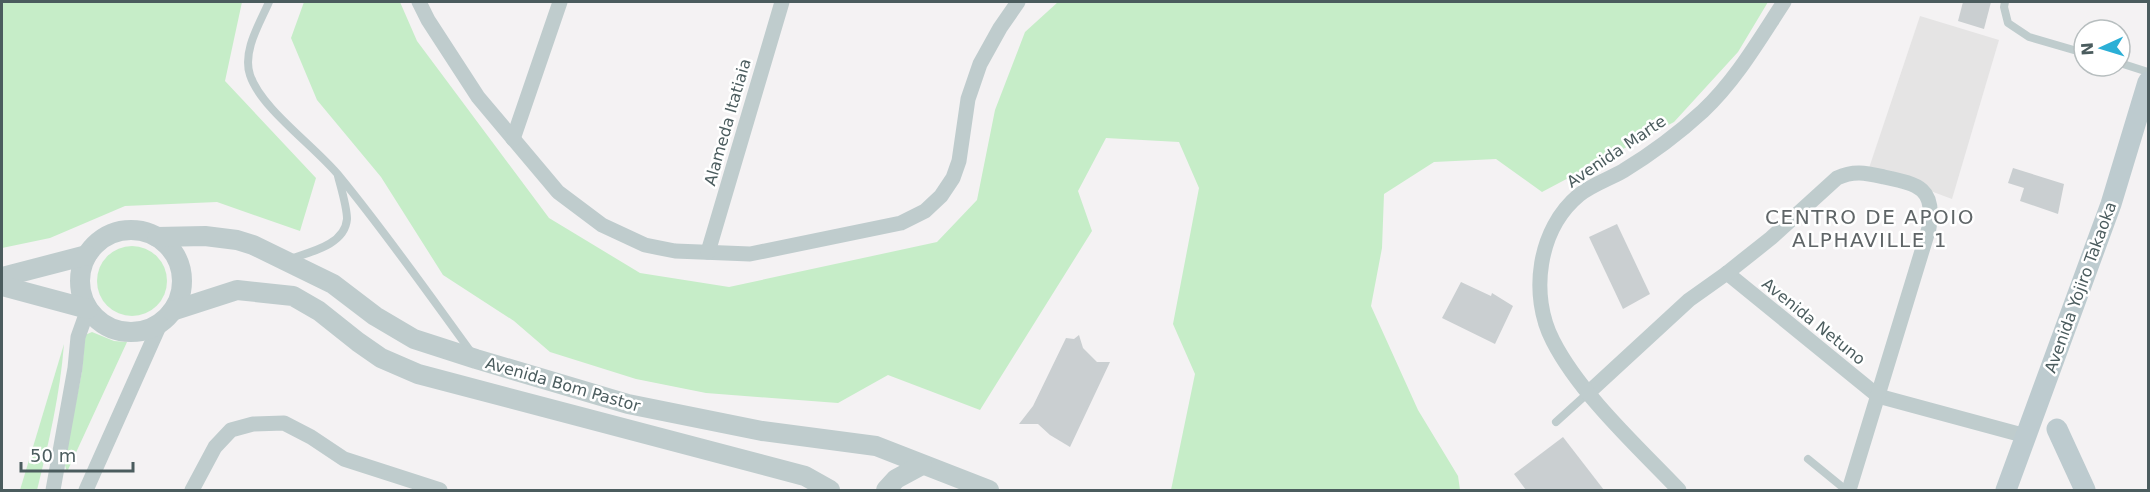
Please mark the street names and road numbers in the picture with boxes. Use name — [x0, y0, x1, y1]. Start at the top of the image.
street label: Alameda Itatiaia — [700, 56, 755, 188]
street label: Avenida Marte — [1563, 111, 1669, 192]
street label: Avenida Yojiro Takaoka — [2041, 199, 2120, 375]
street label: Avenida Netuno — [1758, 274, 1869, 369]
street label: Avenida Bom Pastor — [483, 353, 643, 416]

